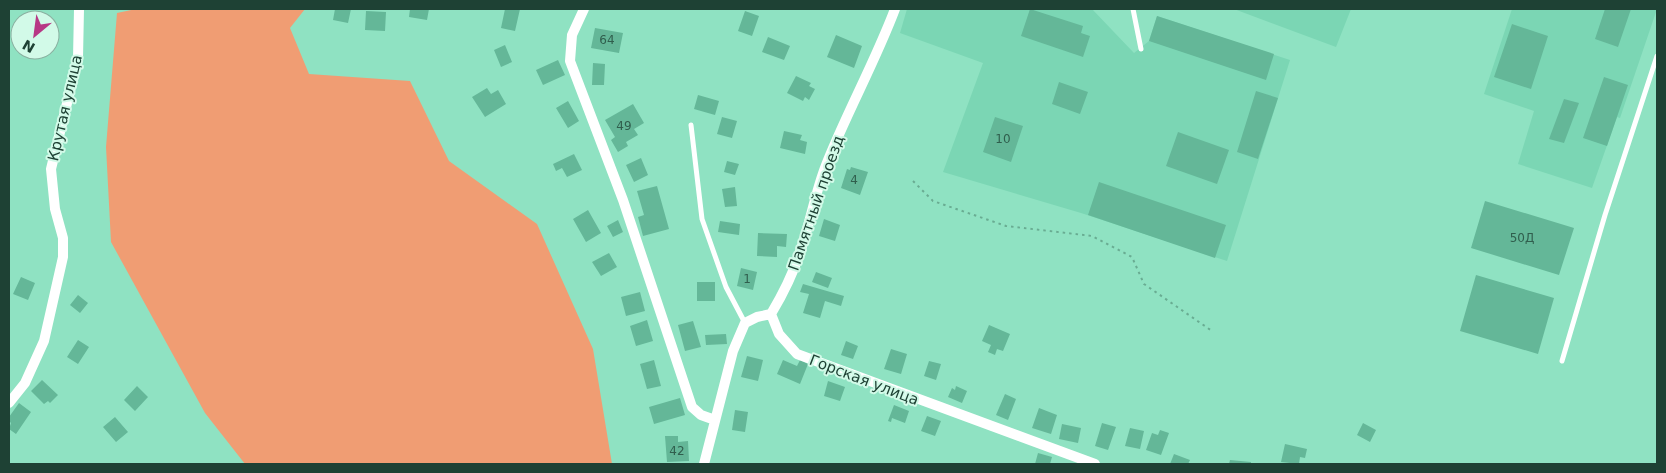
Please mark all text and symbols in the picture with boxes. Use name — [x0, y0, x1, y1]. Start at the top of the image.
north arrow — [10, 10, 60, 60]
house number: 64 — [599, 33, 615, 47]
text: N — [20, 37, 38, 56]
street label: Крутая улица — [44, 53, 86, 163]
house number: 49 — [616, 119, 632, 133]
house number: 10 — [995, 132, 1011, 146]
street label: Памятный проезд — [784, 133, 848, 273]
house number: 4 — [850, 173, 858, 187]
house number: 50Д — [1510, 231, 1534, 245]
house number: 1 — [743, 272, 751, 286]
street label: Горская улица — [807, 351, 921, 409]
house number: 42 — [669, 444, 685, 458]

